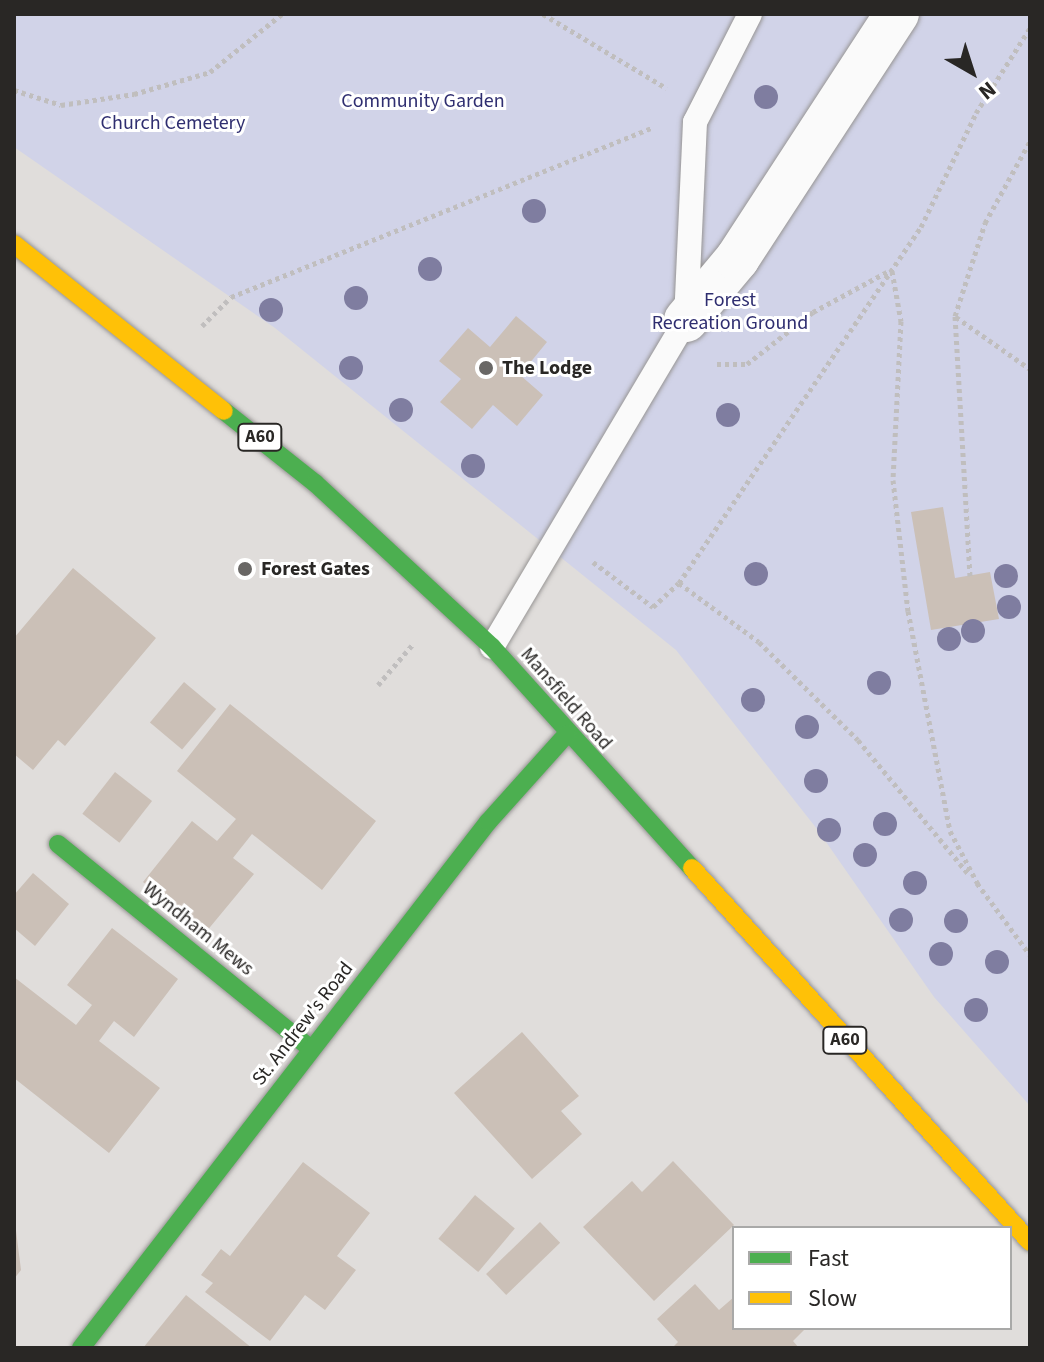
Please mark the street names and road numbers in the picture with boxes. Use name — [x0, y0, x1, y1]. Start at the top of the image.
road number: A60 — [236, 423, 284, 451]
street label: Mansfield Road — [515, 643, 617, 755]
street label: Wyndham Mews — [138, 877, 258, 981]
street label: St. Andrew's Road — [247, 958, 359, 1090]
road number: A60 — [821, 1026, 869, 1054]

